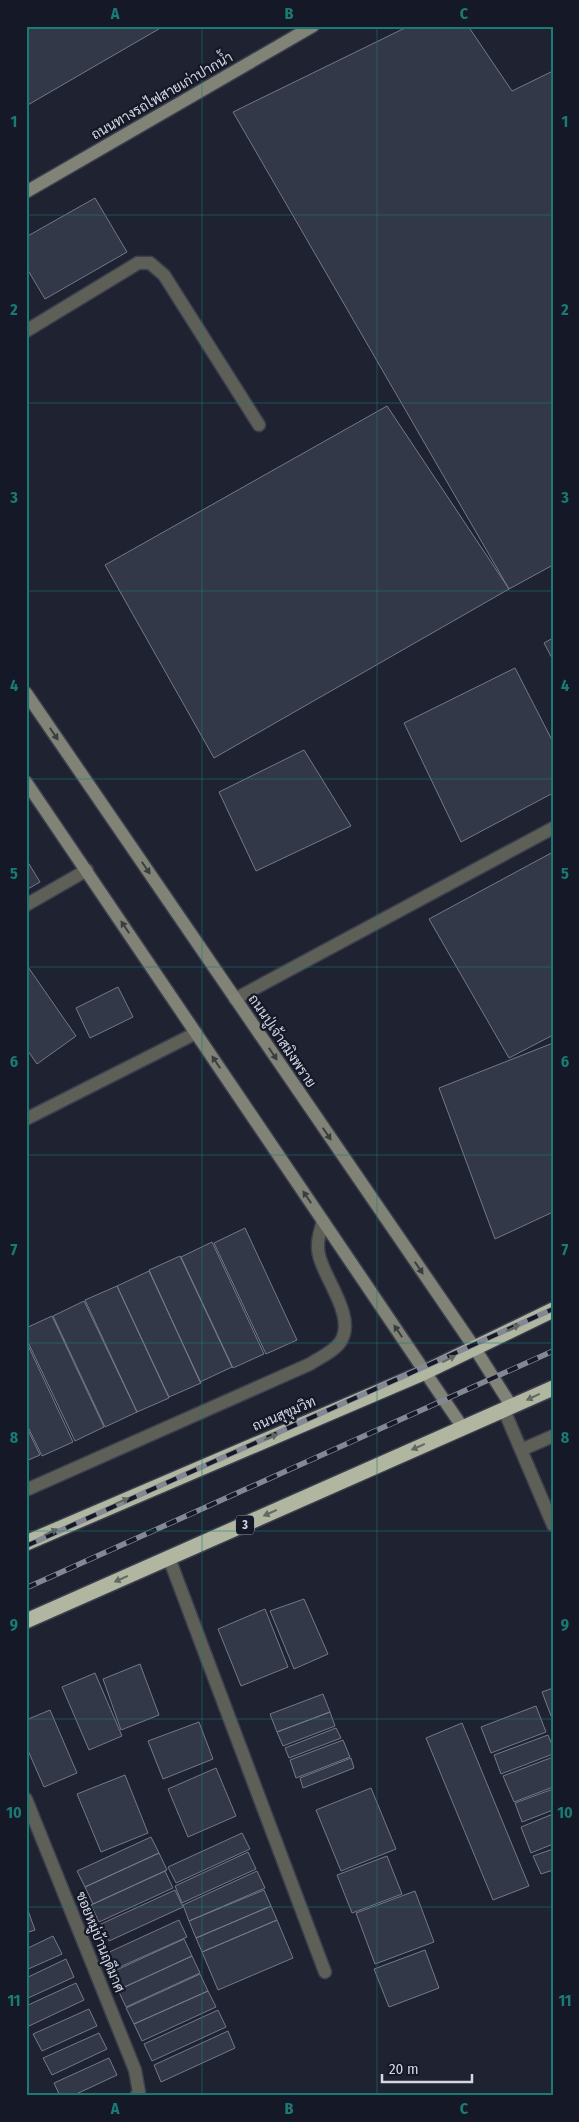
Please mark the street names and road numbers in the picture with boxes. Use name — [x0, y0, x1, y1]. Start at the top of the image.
street label: ถนนทางรถไฟสายเก่าปากน้ำ — [86, 45, 236, 144]
street label: ถนนปู่เจ้าสมิงพราย — [244, 991, 320, 1091]
street label: ถนนสุขุมวิท — [250, 1393, 319, 1436]
road number: 3 — [236, 1516, 254, 1534]
street label: ซอยหมู่บ้านฤดีมาศ — [71, 1889, 129, 1995]

